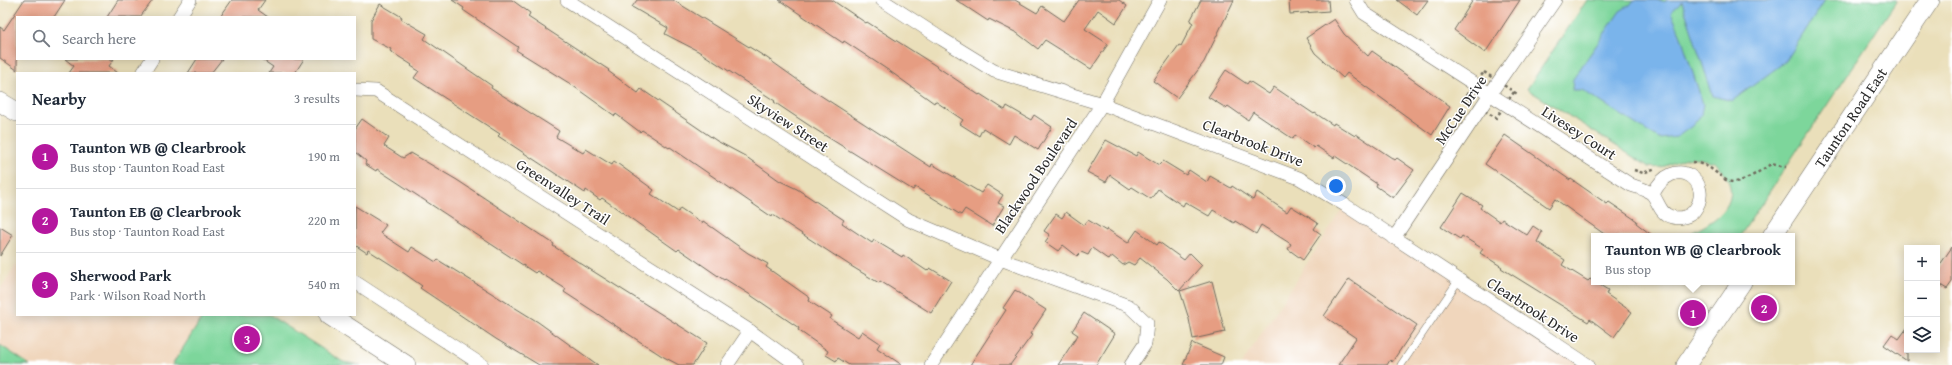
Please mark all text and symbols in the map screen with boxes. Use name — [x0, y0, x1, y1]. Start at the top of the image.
search box — [16, 16, 356, 60]
icon: search — [30, 27, 52, 49]
text: Search here — [62, 28, 136, 49]
street label: Taunton Road East — [1809, 63, 1892, 172]
street label: McCue Drive — [1430, 71, 1491, 148]
text: Nearby — [32, 86, 86, 111]
street label: Skyview Street — [744, 88, 834, 157]
text: 3 results — [294, 89, 340, 108]
street label: Livesey Court — [1538, 101, 1621, 165]
street label: Blackwood Boulevard — [989, 114, 1082, 237]
street label: Clearbrook Drive — [1200, 114, 1307, 171]
text: Taunton WB @ Clearbrook — [70, 137, 246, 158]
text: 1 — [42, 147, 48, 166]
text: 190 m — [308, 147, 340, 166]
street label: Greenvalley Trail — [512, 153, 614, 230]
text: Bus stop · Taunton Road East — [70, 158, 225, 177]
your location — [1326, 176, 1346, 196]
text: Taunton EB @ Clearbrook — [70, 201, 241, 222]
text: 2 — [42, 211, 48, 230]
text: 220 m — [308, 211, 340, 230]
text: Bus stop · Taunton Road East — [70, 222, 225, 241]
popup — [1591, 233, 1795, 285]
text: Taunton WB @ Clearbrook — [1605, 239, 1781, 260]
map controls — [1904, 245, 1940, 353]
button: + — [1904, 245, 1940, 281]
text: Bus stop — [1605, 260, 1651, 279]
text: Sherwood Park — [70, 265, 171, 286]
street label: Clearbrook Drive — [1483, 272, 1584, 347]
text: 3 — [42, 275, 48, 294]
text: 540 m — [308, 275, 340, 294]
button: − — [1904, 281, 1940, 317]
text: Park · Wilson Road North — [70, 286, 206, 305]
pin: 2 — [1751, 293, 1777, 323]
pin: 1 — [1680, 298, 1706, 328]
button: layers — [1904, 317, 1940, 353]
pin: 3 — [234, 324, 260, 354]

